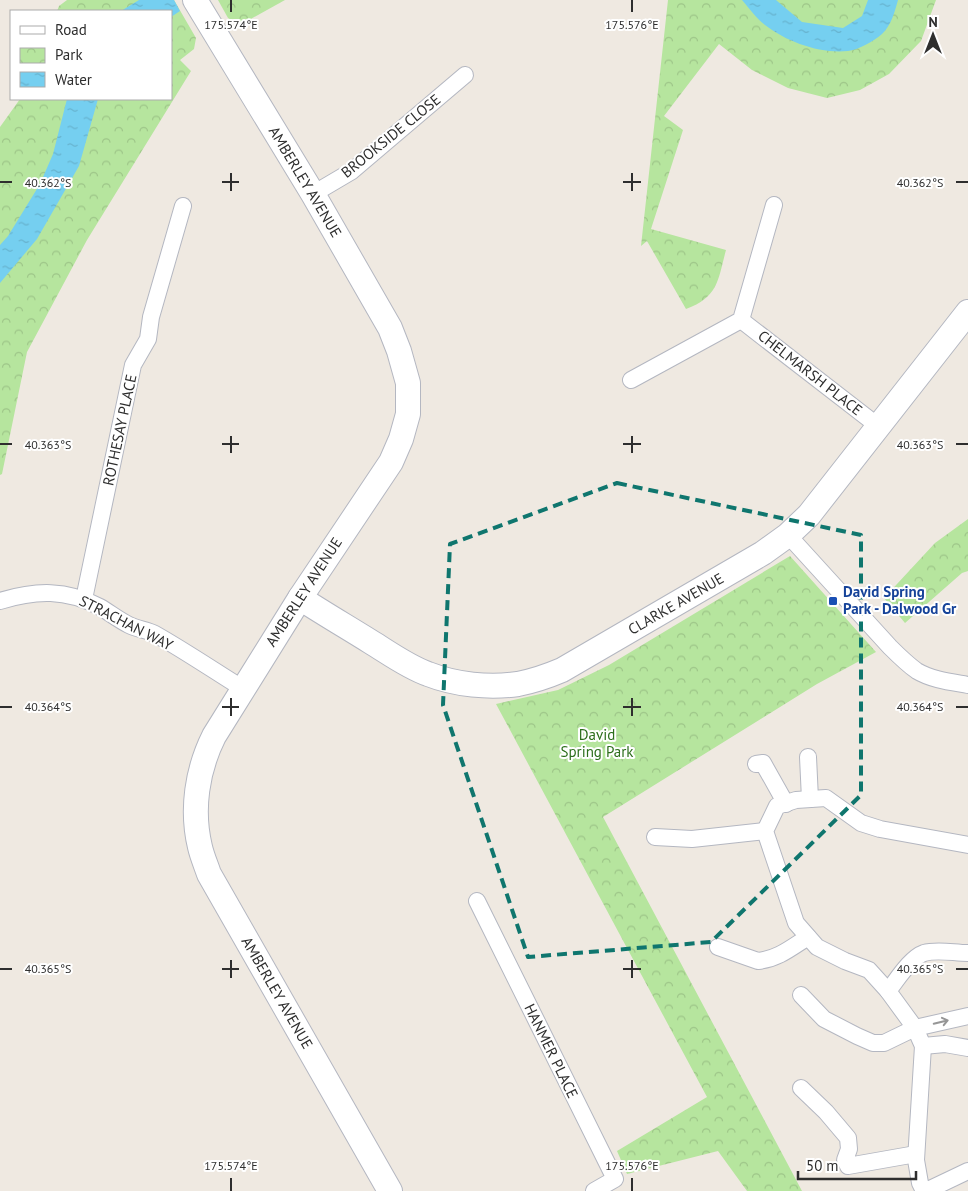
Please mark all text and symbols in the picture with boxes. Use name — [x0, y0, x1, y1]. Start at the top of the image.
legend — [10, 10, 172, 100]
north arrow — [908, 10, 958, 60]
text: N — [928, 13, 938, 31]
text: 175.574°E — [204, 17, 258, 32]
text: 175.576°E — [605, 17, 659, 32]
text: Road — [55, 20, 87, 39]
text: Park — [55, 45, 83, 64]
text: Water — [55, 70, 92, 89]
street label: BROOKSIDE CLOSE — [337, 90, 444, 182]
street label: AMBERLEY AVENUE — [265, 123, 346, 241]
text: 40.362°S — [25, 175, 71, 190]
text: 40.362°S — [897, 175, 943, 190]
street label: CHELMARSH PLACE — [754, 326, 866, 419]
street label: ROTHESAY PLACE — [98, 373, 141, 487]
text: 40.363°S — [25, 437, 71, 452]
text: 40.363°S — [897, 437, 943, 452]
street label: AMBERLEY AVENUE — [261, 534, 346, 650]
street label: CLARKE AVENUE — [624, 568, 727, 639]
place label: David Spring Park - Dalwood Gr — [843, 582, 957, 618]
street label: STRACHAN WAY — [76, 591, 177, 655]
marker: David Spring Park - Dalwood Gr — [827, 595, 839, 607]
text: 40.364°S — [25, 699, 71, 714]
text: 40.364°S — [897, 699, 943, 714]
park label: David Spring Park — [560, 725, 634, 761]
street label: AMBERLEY AVENUE — [238, 933, 317, 1052]
text: 40.365°S — [25, 961, 71, 976]
text: 40.365°S — [897, 961, 943, 976]
street label: HANMER PLACE — [520, 1000, 583, 1101]
one-way arrow — [933, 1017, 949, 1026]
scale bar — [798, 1148, 916, 1180]
text: 50 m — [806, 1156, 839, 1175]
text: 175.574°E — [204, 1158, 258, 1173]
text: 175.576°E — [605, 1158, 659, 1173]

